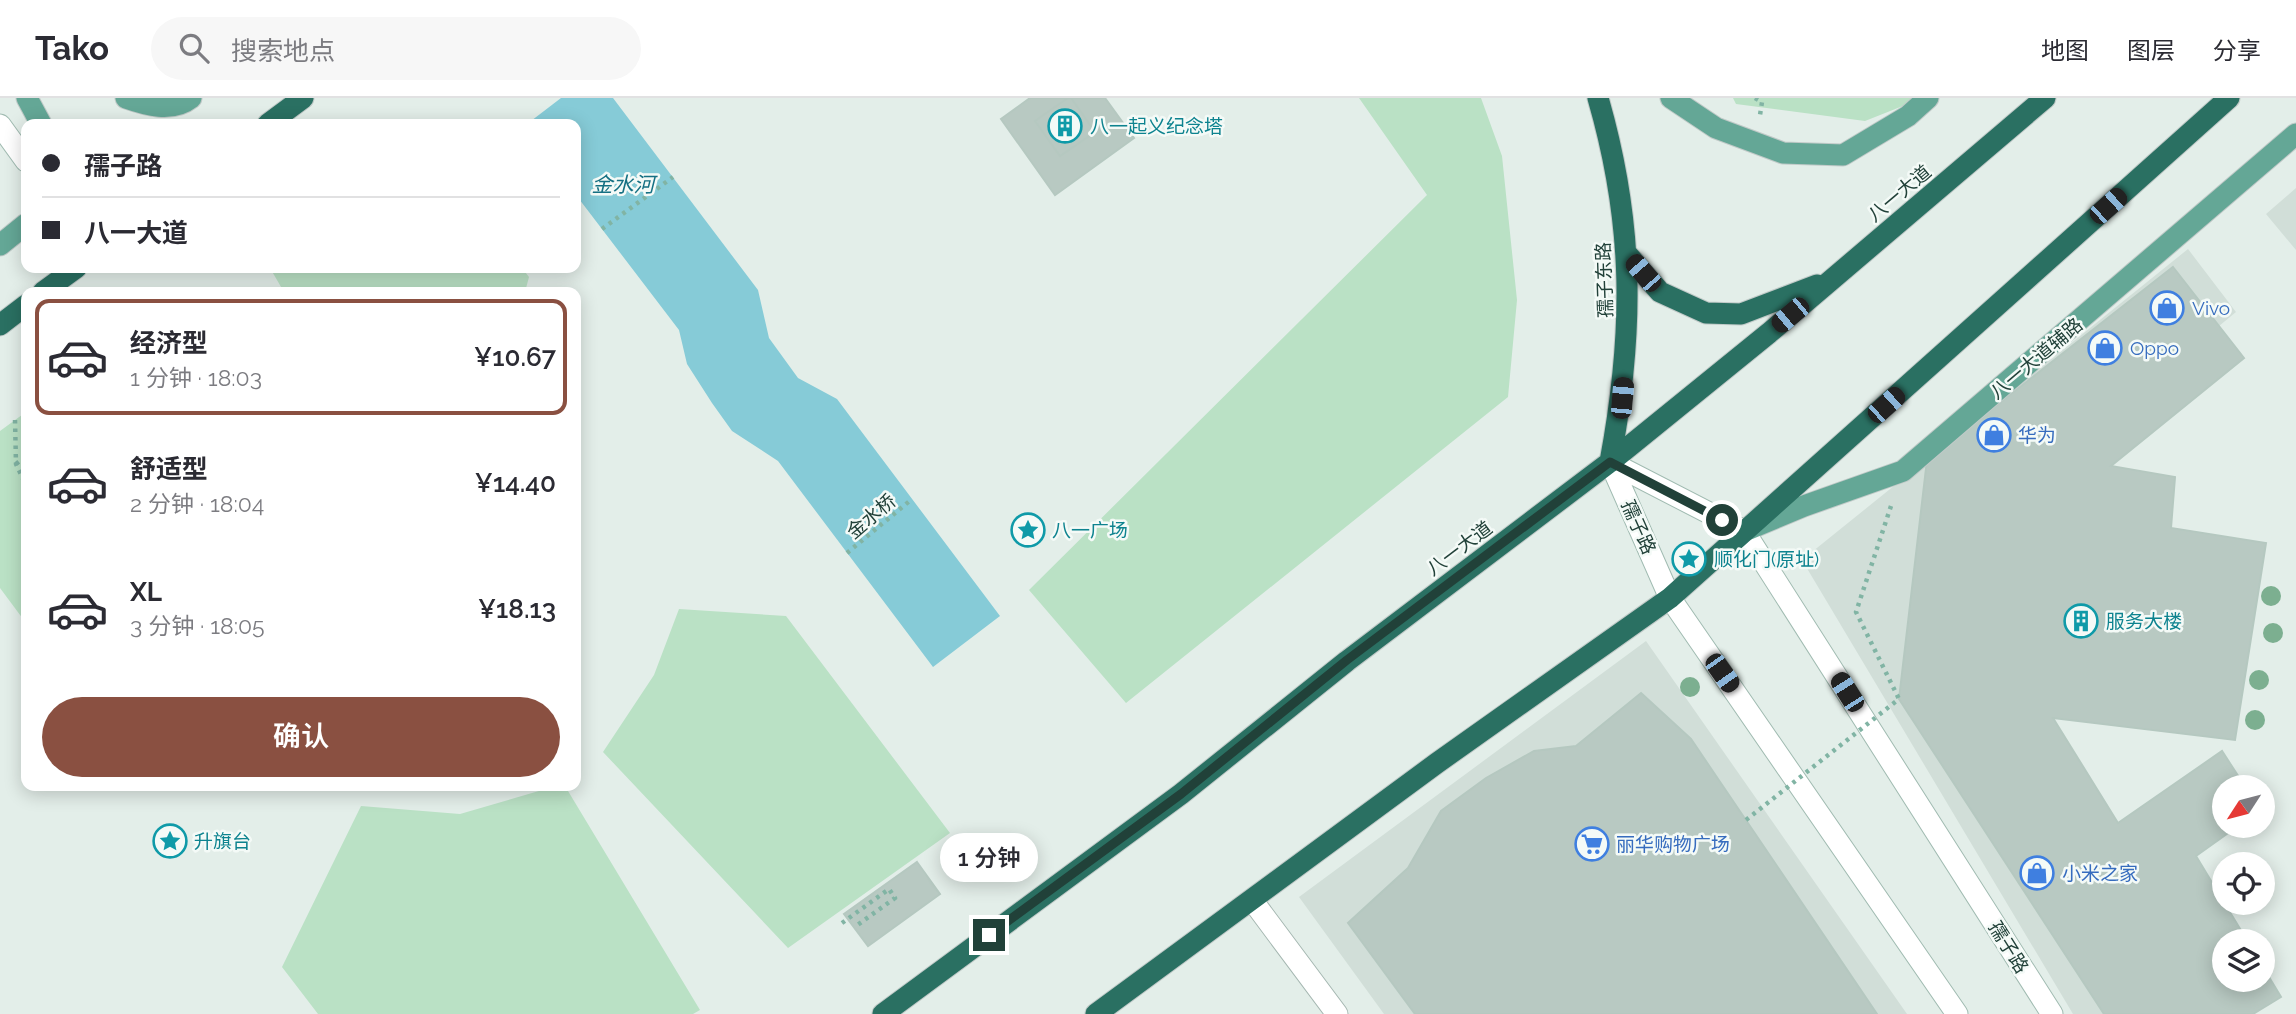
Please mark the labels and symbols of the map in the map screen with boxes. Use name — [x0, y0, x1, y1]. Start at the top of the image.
building icon: 八一起义纪念塔 — [1046, 107, 1084, 145]
place label: 八一起义纪念塔 — [1090, 115, 1223, 137]
street label: 八一大道 — [1863, 160, 1935, 226]
water label: 金水河 — [592, 172, 658, 197]
car — [2086, 184, 2131, 228]
street label: 孺子东路 — [1592, 242, 1616, 318]
car — [1622, 250, 1665, 296]
shop icon: Vivo — [2148, 289, 2186, 327]
car — [1768, 293, 1813, 337]
place label: Vivo — [2192, 297, 2230, 319]
street label: 八一大道辅路 — [1985, 313, 2087, 403]
shop icon: Oppo — [2086, 329, 2124, 367]
place label: Oppo — [2130, 337, 2179, 359]
car — [1610, 376, 1635, 420]
car — [1864, 383, 1909, 427]
shop icon: 华为 — [1975, 416, 2013, 454]
place label: 华为 — [2018, 424, 2056, 446]
street label: 金水桥 — [842, 489, 900, 543]
street label: 孺子路 — [1617, 496, 1661, 558]
route start — [1706, 504, 1738, 536]
place icon: 八一广场 — [1009, 511, 1047, 549]
street label: 八一大道 — [1422, 516, 1496, 580]
place label: 八一广场 — [1052, 519, 1128, 541]
place icon: 顺化门(原址) — [1670, 540, 1708, 578]
place label: 顺化门(原址) — [1714, 548, 1819, 570]
building icon: 服务大楼 — [2062, 602, 2100, 640]
place label: 服务大楼 — [2106, 610, 2182, 632]
car — [1702, 650, 1743, 696]
car — [1827, 669, 1868, 715]
north arrow — [2212, 775, 2275, 838]
place icon: 升旗台 — [151, 822, 189, 860]
supermarket icon: 丽华购物广场 — [1573, 825, 1611, 863]
place label: 升旗台 — [194, 830, 251, 852]
place label: 丽华购物广场 — [1616, 833, 1730, 855]
callout: 1 分钟 — [940, 834, 1038, 882]
shop icon: 小米之家 — [2018, 854, 2056, 892]
place label: 小米之家 — [2062, 862, 2138, 884]
street label: 孺子路 — [1985, 917, 2033, 977]
route end — [973, 919, 1005, 951]

